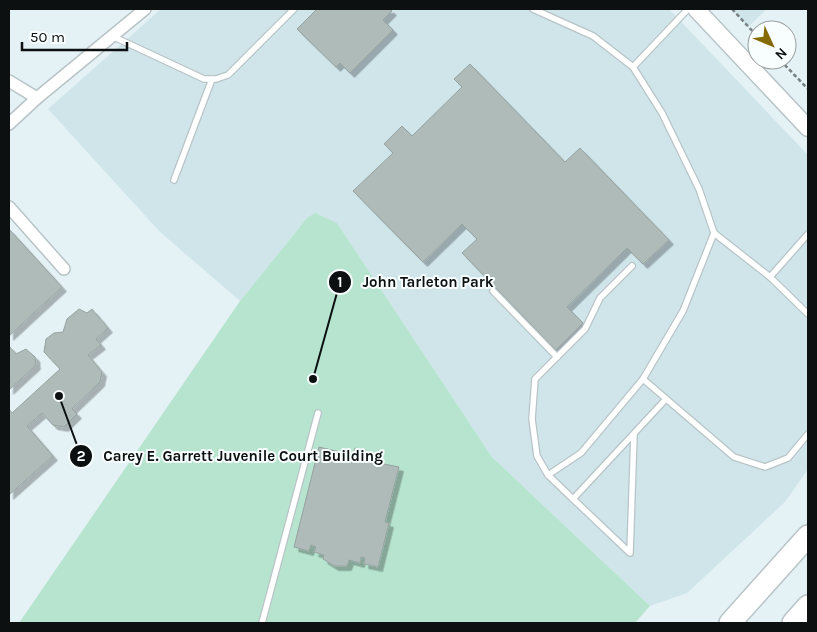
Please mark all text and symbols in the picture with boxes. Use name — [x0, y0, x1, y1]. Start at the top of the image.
scale bar — [22, 20, 128, 52]
north arrow — [747, 20, 797, 70]
text: 50 m — [30, 28, 65, 46]
text: N — [771, 44, 791, 63]
callout: John Tarleton Park — [327, 267, 503, 297]
text: 1 — [337, 273, 343, 291]
text: John Tarleton Park — [362, 273, 494, 291]
callout: Carey E. Garrett Juvenile Court Building — [68, 441, 393, 471]
text: 2 — [76, 447, 86, 465]
text: Carey E. Garrett Juvenile Court Building — [103, 447, 383, 465]

